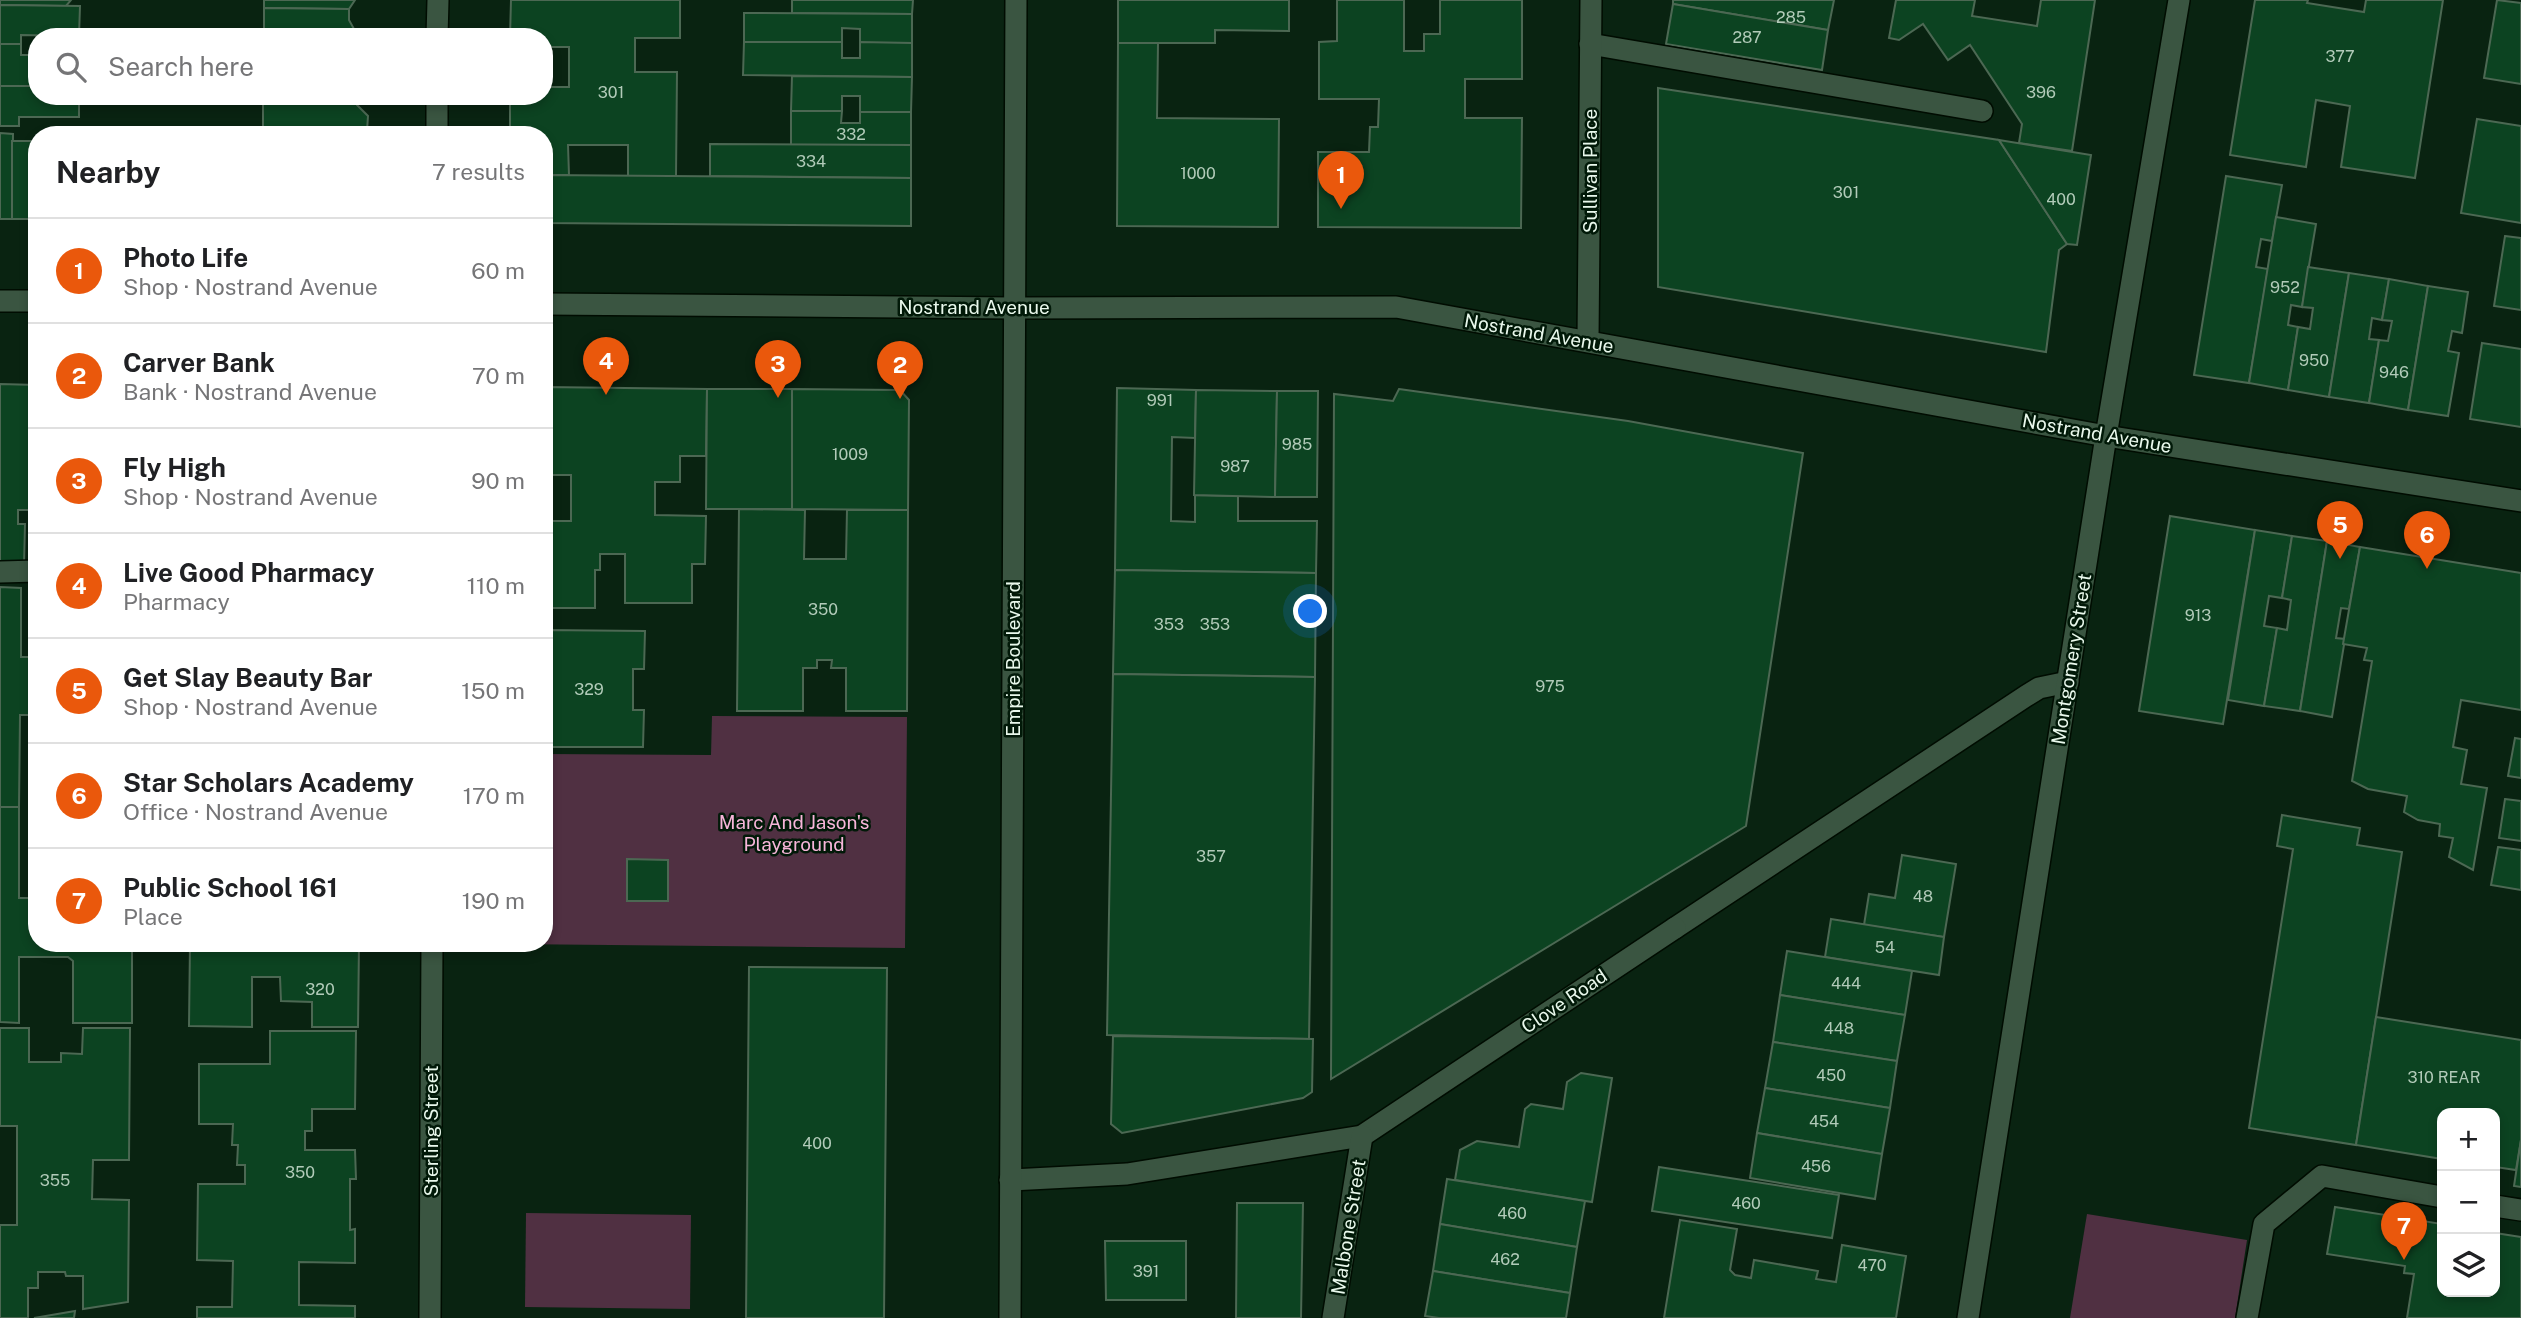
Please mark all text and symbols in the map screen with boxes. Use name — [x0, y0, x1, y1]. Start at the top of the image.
house number: 285 — [1776, 8, 1806, 27]
search box — [28, 28, 553, 105]
house number: 287 — [1732, 28, 1762, 47]
house number: 377 — [2325, 47, 2355, 66]
icon: search — [52, 48, 90, 86]
text: Search here — [108, 51, 254, 82]
house number: 301 — [598, 83, 624, 102]
house number: 396 — [2026, 83, 2056, 102]
street label: Sullivan Place — [1579, 109, 1601, 233]
house number: 332 — [836, 125, 866, 144]
pin: 1 — [1318, 151, 1364, 209]
house number: 334 — [796, 152, 826, 171]
text: Nearby — [56, 154, 160, 190]
text: 7 results — [432, 158, 525, 185]
house number: 1000 — [1180, 164, 1216, 183]
house number: 301 — [1833, 183, 1859, 202]
house number: 400 — [2046, 190, 2076, 209]
text: Photo Life — [123, 242, 248, 273]
text: 1 — [74, 257, 84, 284]
text: 60 m — [471, 257, 525, 284]
text: Shop · Nostrand Avenue — [123, 273, 378, 300]
house number: 952 — [2270, 278, 2300, 297]
street label: Nostrand Avenue — [898, 296, 1050, 318]
street label: Nostrand Avenue — [1463, 309, 1615, 357]
pin: 4 — [583, 337, 629, 395]
pin: 3 — [755, 340, 801, 398]
pin: 2 — [877, 341, 923, 399]
text: Carver Bank — [123, 347, 275, 378]
house number: 950 — [2299, 351, 2329, 370]
text: 2 — [72, 362, 86, 389]
text: 70 m — [472, 362, 525, 389]
house number: 946 — [2379, 363, 2409, 382]
text: Bank · Nostrand Avenue — [123, 378, 377, 405]
house number: 991 — [1147, 391, 1173, 410]
street label: Nostrand Avenue — [2021, 409, 2173, 457]
house number: 985 — [1282, 435, 1312, 454]
house number: 1009 — [832, 445, 868, 464]
text: Fly High — [123, 452, 226, 483]
house number: 987 — [1220, 457, 1250, 476]
text: 3 — [71, 467, 87, 494]
text: 90 m — [471, 467, 525, 494]
text: Shop · Nostrand Avenue — [123, 483, 378, 510]
pin: 5 — [2317, 501, 2363, 559]
pin: 6 — [2404, 511, 2450, 569]
text: Live Good Pharmacy — [123, 557, 374, 588]
text: 4 — [71, 572, 87, 599]
text: 110 m — [467, 572, 525, 599]
street label: Montgomery Street — [2047, 572, 2095, 746]
street label: Empire Boulevard — [1002, 581, 1024, 737]
text: Pharmacy — [123, 588, 230, 615]
your location — [1293, 594, 1327, 628]
house number: 350 — [808, 600, 838, 619]
house number: 913 — [2185, 606, 2211, 625]
house number: 353 — [1154, 615, 1184, 634]
house number: 353 — [1200, 615, 1230, 634]
text: Get Slay Beauty Bar — [123, 662, 372, 693]
text: 5 — [71, 677, 87, 704]
text: 150 m — [461, 677, 525, 704]
house number: 975 — [1535, 677, 1565, 696]
house number: 329 — [574, 680, 604, 699]
text: Shop · Nostrand Avenue — [123, 693, 378, 720]
text: Star Scholars Academy — [123, 767, 414, 798]
text: 6 — [71, 782, 87, 809]
text: 170 m — [463, 782, 525, 809]
text: Office · Nostrand Avenue — [123, 798, 388, 825]
park label: Marc And Jason's Playground — [719, 811, 869, 855]
house number: 357 — [1196, 847, 1226, 866]
text: Public School 161 — [123, 872, 338, 903]
text: 7 — [72, 887, 86, 914]
text: 190 m — [462, 887, 525, 914]
house number: 48 — [1913, 887, 1933, 906]
text: Place — [123, 903, 183, 930]
house number: 54 — [1875, 938, 1895, 957]
street label: Clove Road — [1517, 964, 1611, 1038]
house number: 444 — [1831, 974, 1861, 993]
house number: 320 — [305, 980, 335, 999]
house number: 448 — [1824, 1019, 1854, 1038]
street label: Sterling Street — [420, 1065, 442, 1197]
house number: 450 — [1816, 1066, 1846, 1085]
house number: 310 REAR — [2407, 1068, 2481, 1087]
map controls — [2437, 1108, 2500, 1297]
button: + — [2437, 1108, 2500, 1171]
house number: 454 — [1809, 1112, 1839, 1131]
house number: 400 — [802, 1134, 832, 1153]
house number: 456 — [1801, 1157, 1831, 1176]
street label: Malbone Street — [1326, 1158, 1370, 1296]
house number: 350 — [285, 1163, 315, 1182]
house number: 355 — [40, 1171, 70, 1190]
button: − — [2437, 1171, 2500, 1234]
house number: 460 — [1731, 1194, 1761, 1213]
pin: 7 — [2381, 1202, 2427, 1260]
house number: 460 — [1497, 1204, 1527, 1223]
button: layers — [2437, 1234, 2500, 1297]
house number: 462 — [1490, 1250, 1520, 1269]
house number: 470 — [1857, 1256, 1887, 1275]
house number: 391 — [1133, 1262, 1159, 1281]

